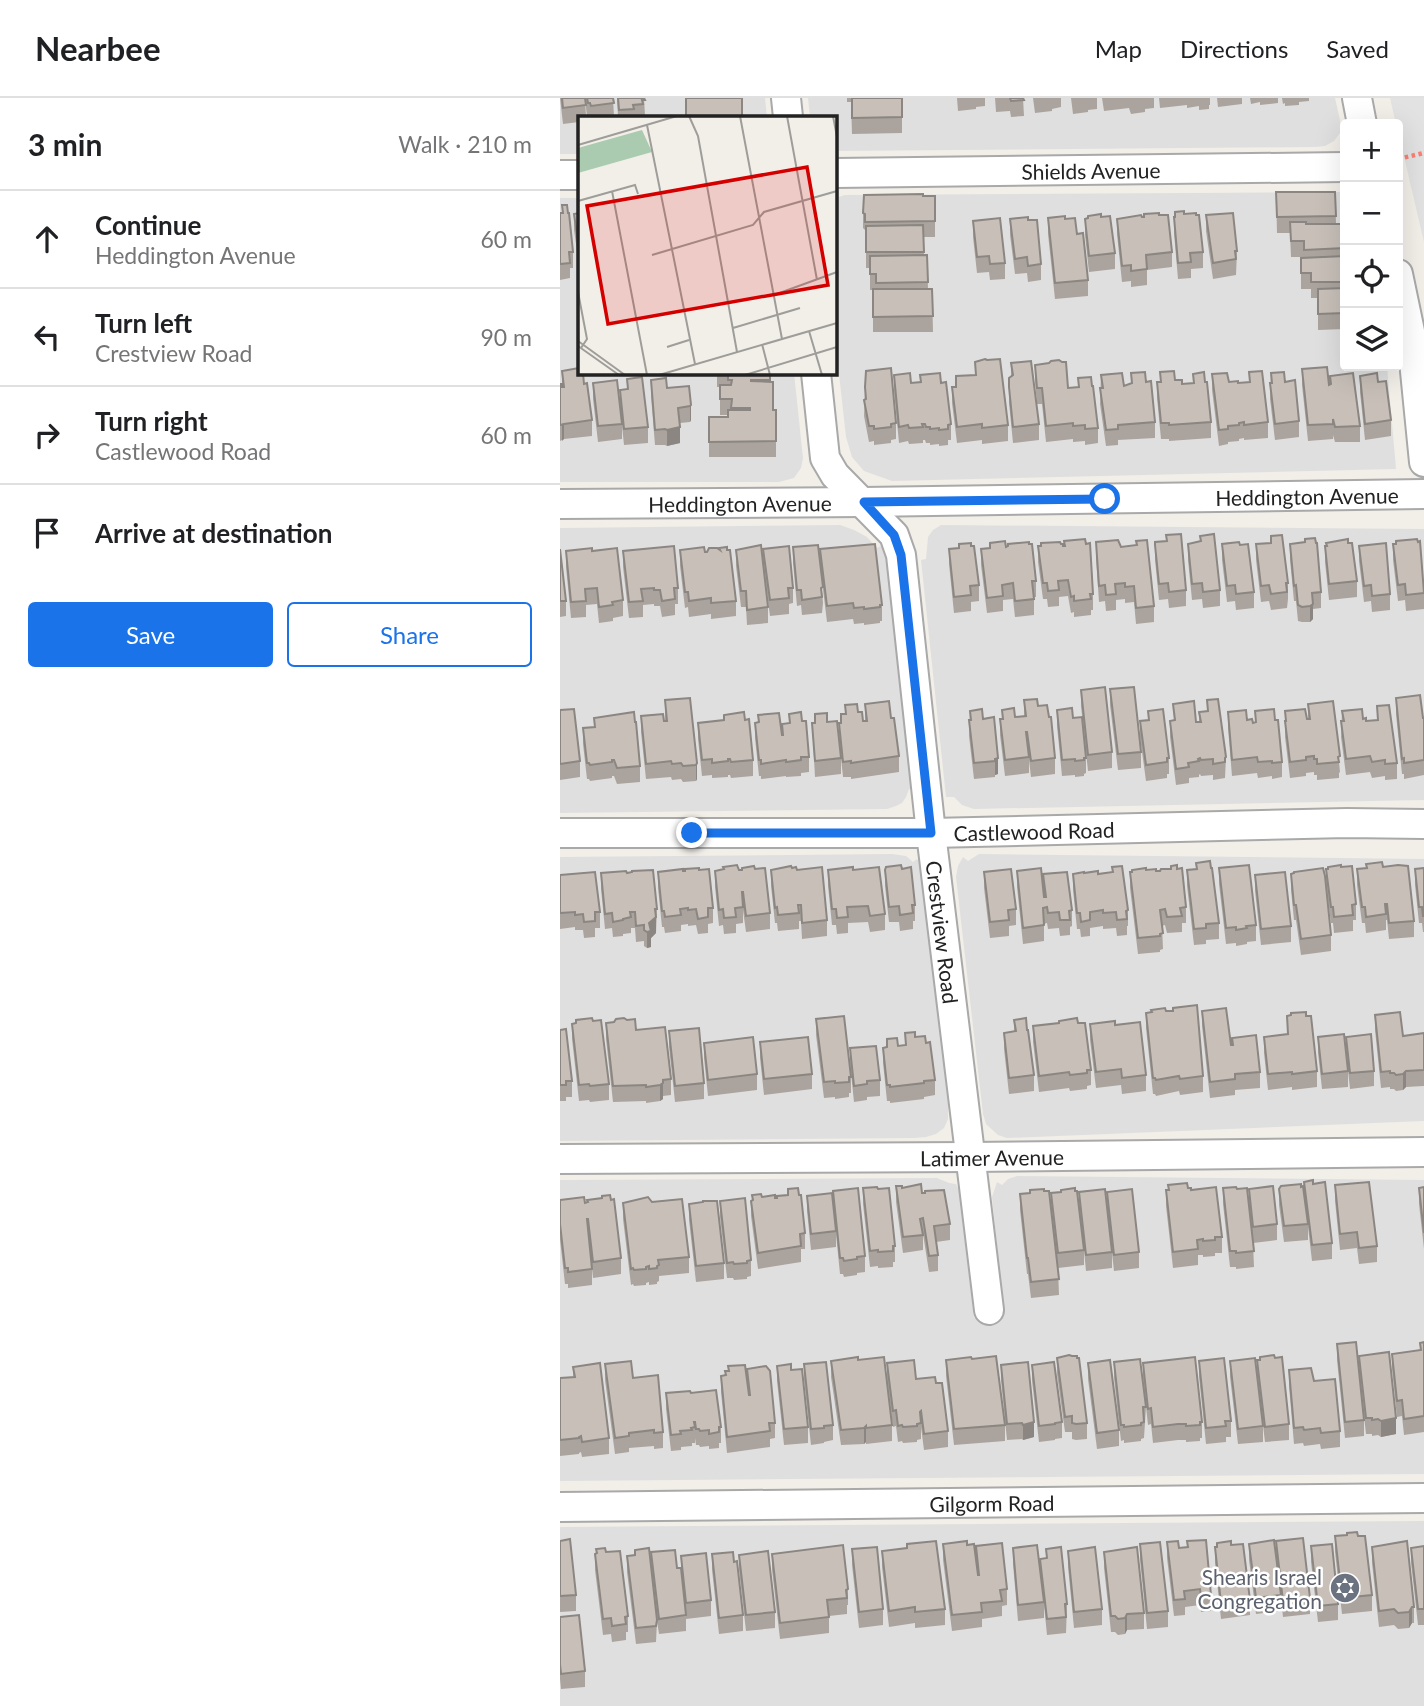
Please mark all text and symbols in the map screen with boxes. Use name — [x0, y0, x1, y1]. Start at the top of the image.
text: Nearbee — [35, 28, 161, 68]
text: Map — [1095, 34, 1142, 63]
text: Directions — [1180, 34, 1288, 63]
text: Saved — [1326, 34, 1389, 63]
inset map — [578, 116, 836, 374]
map controls — [1340, 119, 1403, 371]
button: + — [1340, 119, 1403, 182]
text: 3 min — [28, 126, 102, 162]
text: Walk · 210 m — [398, 130, 532, 158]
street label: Shields Avenue — [1021, 157, 1161, 183]
button: − — [1340, 182, 1403, 245]
text: Continue — [95, 209, 201, 241]
icon: ahead — [28, 220, 66, 258]
text: 60 m — [481, 225, 532, 253]
text: Heddington Avenue — [95, 241, 296, 269]
button: locate — [1340, 245, 1403, 308]
text: Turn left — [95, 307, 192, 339]
button: layers — [1340, 308, 1403, 371]
icon: left — [28, 318, 66, 356]
text: 90 m — [481, 323, 532, 351]
text: Crestview Road — [95, 339, 252, 367]
text: Turn right — [95, 405, 208, 437]
icon: right — [28, 416, 66, 454]
text: 60 m — [481, 421, 532, 449]
text: Castlewood Road — [95, 437, 271, 465]
street label: Heddington Avenue — [1215, 482, 1399, 509]
route start — [1089, 483, 1120, 514]
street label: Heddington Avenue — [648, 490, 832, 516]
icon: arrive — [28, 514, 66, 552]
text: Arrive at destination — [95, 517, 332, 549]
button: Save — [28, 602, 273, 667]
button: Share — [287, 602, 532, 667]
street label: Castlewood Road — [953, 816, 1115, 845]
route end — [676, 817, 707, 848]
street label: Crestview Road — [922, 859, 964, 1005]
street label: Latimer Avenue — [920, 1143, 1064, 1170]
street label: Gilgorm Road — [929, 1489, 1055, 1516]
place label: Shearis Israel Congregation — [1198, 1564, 1322, 1613]
synagogue icon: Shearis Israel Congregation — [1328, 1571, 1362, 1605]

